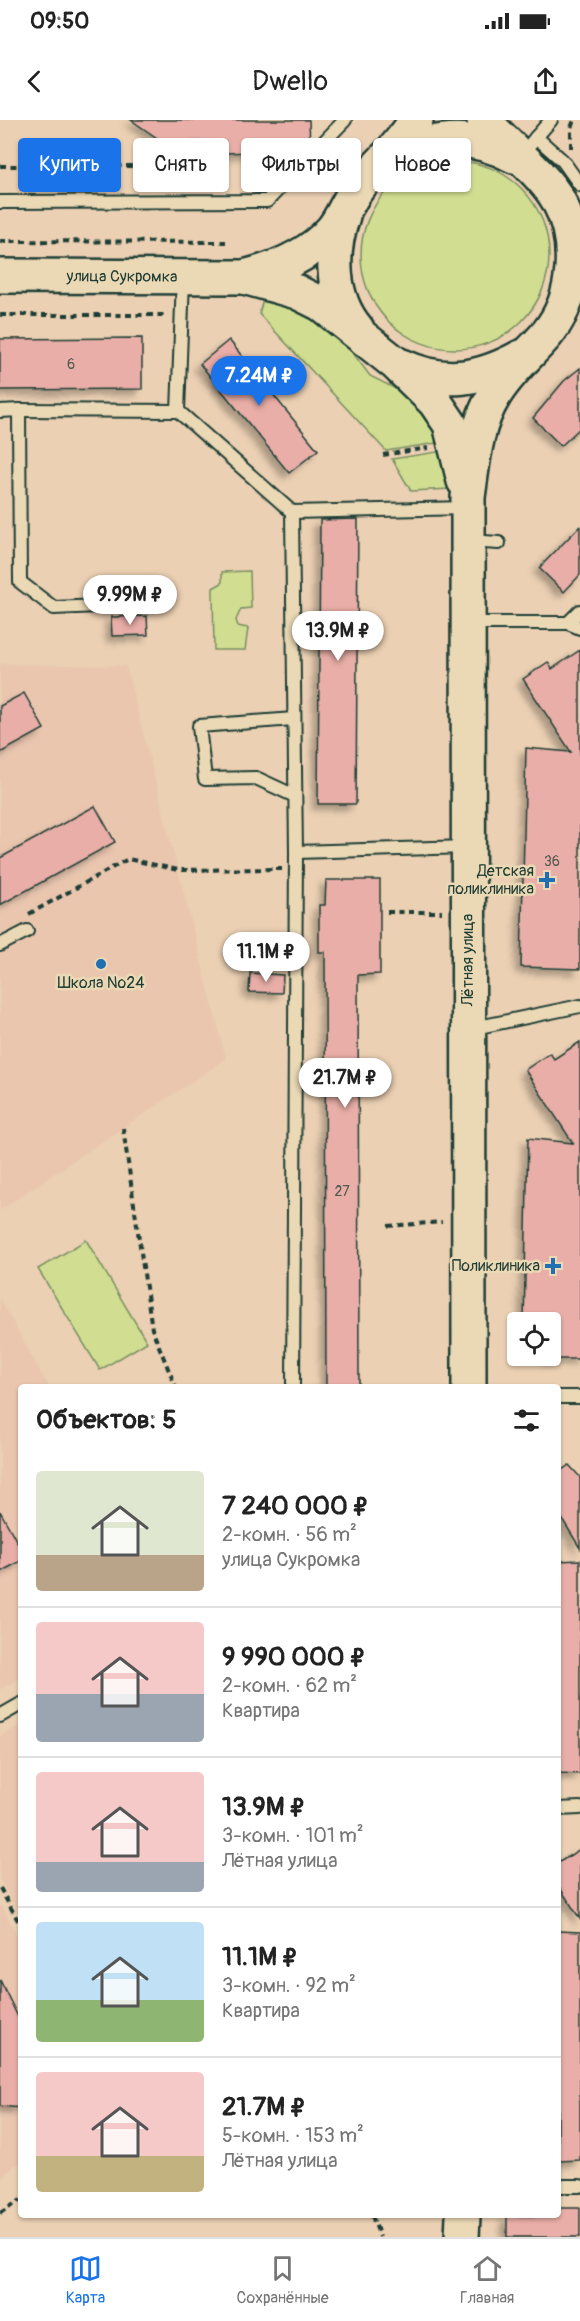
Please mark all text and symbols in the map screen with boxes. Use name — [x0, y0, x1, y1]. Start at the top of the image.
text: 09:50 — [30, 7, 89, 35]
icon: back — [18, 65, 51, 98]
text: Dwello — [252, 65, 328, 98]
icon: share — [529, 65, 562, 98]
chip: Купить — [18, 138, 121, 192]
chip: Снять — [133, 138, 229, 192]
chip: Фильтры — [241, 138, 361, 192]
chip: Новое — [373, 138, 471, 192]
street label: улица Сукромка — [66, 266, 177, 287]
house number: 6 — [67, 356, 75, 373]
pin: 7.24M ₽ — [204, 356, 314, 407]
text: 7.24M ₽ — [225, 363, 293, 388]
pin: 9.99M ₽ — [75, 575, 185, 626]
text: 9.99M ₽ — [97, 582, 163, 607]
pin: 13.9M ₽ — [283, 611, 393, 662]
text: 13.9M ₽ — [306, 618, 370, 643]
house number: 36 — [544, 853, 560, 870]
place label: Детская поликлиника — [447, 861, 534, 899]
marker: Детская поликлиника — [538, 871, 556, 889]
street label: Лётная улица — [458, 914, 478, 1007]
pin: 11.1M ₽ — [211, 932, 321, 983]
text: 11.1M ₽ — [237, 939, 295, 964]
marker: Школа №24 — [94, 957, 108, 971]
place label: Школа №24 — [58, 973, 144, 993]
pin: 21.7M ₽ — [290, 1058, 400, 1109]
text: 21.7M ₽ — [313, 1065, 377, 1090]
house number: 27 — [334, 1183, 350, 1200]
place label: Поликлиника — [452, 1256, 540, 1276]
marker: Поликлиника — [544, 1257, 562, 1275]
map controls — [507, 1312, 561, 1366]
button: locate — [507, 1312, 561, 1366]
text: Объектов: 5 — [36, 1404, 176, 1436]
icon: filters — [510, 1404, 543, 1437]
text: 7 240 000 ₽ — [222, 1490, 369, 1522]
icon: home — [84, 1495, 156, 1567]
text: 2-комн. · 56 m² — [222, 1522, 357, 1547]
text: улица Сукромка — [222, 1547, 360, 1572]
text: 9 990 000 ₽ — [222, 1641, 366, 1673]
icon: home — [84, 1646, 156, 1718]
text: 2-комн. · 62 m² — [222, 1673, 357, 1698]
text: Квартира — [222, 1698, 300, 1723]
text: 13.9M ₽ — [222, 1791, 306, 1823]
icon: home — [84, 1796, 156, 1868]
text: 3-комн. · 101 m² — [222, 1823, 364, 1848]
text: Лётная улица — [222, 1848, 338, 1873]
text: 11.1M ₽ — [222, 1941, 298, 1973]
icon: home — [84, 1946, 156, 2018]
text: 3-комн. · 92 m² — [222, 1973, 356, 1998]
text: Квартира — [222, 1998, 300, 2023]
text: 21.7M ₽ — [222, 2091, 306, 2123]
icon: home — [84, 2096, 156, 2168]
text: 5-комн. · 153 m² — [222, 2123, 364, 2148]
text: Лётная улица — [222, 2148, 338, 2173]
tab: Карта — [66, 2252, 105, 2308]
tab: Сохранённые — [237, 2252, 329, 2308]
tab: Главная — [460, 2252, 514, 2308]

